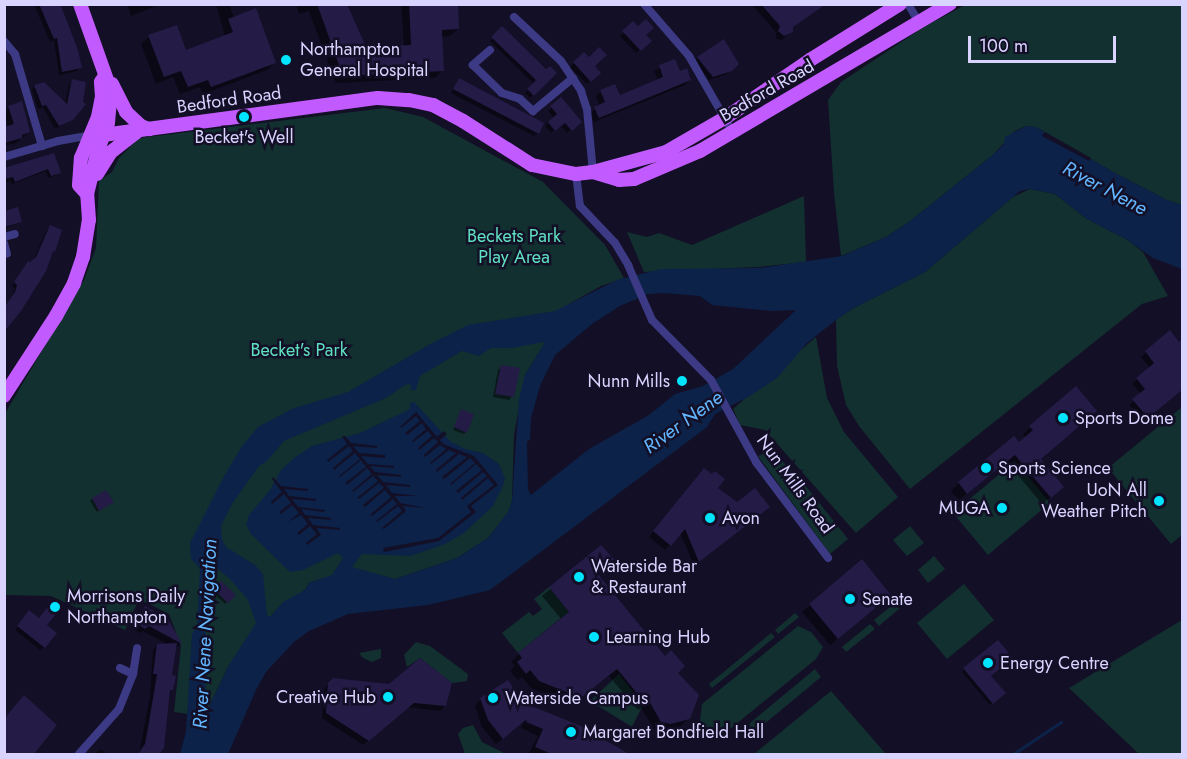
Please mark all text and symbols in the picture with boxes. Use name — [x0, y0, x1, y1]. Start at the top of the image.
scale bar — [971, 24, 1120, 62]
text: 100 m — [979, 33, 1028, 59]
place label: Northampton General Hospital — [300, 39, 428, 82]
marker: Northampton General Hospital — [277, 51, 295, 69]
street label: Bedford Road — [716, 55, 818, 127]
street label: Bedford Road — [175, 82, 283, 118]
marker: Becket's Well — [237, 110, 251, 124]
place label: Becket's Well — [194, 126, 294, 148]
water label: River Nene — [1059, 156, 1151, 220]
park label: Beckets Park Play Area — [467, 226, 561, 268]
park label: Becket's Park — [250, 339, 348, 361]
place label: Nunn Mills — [588, 370, 670, 392]
marker: Nunn Mills — [675, 374, 689, 388]
water label: River Nene — [639, 385, 727, 459]
place label: Sports Dome — [1075, 407, 1173, 429]
marker: Sports Dome — [1056, 411, 1070, 425]
street label: Nun Mills Road — [752, 430, 838, 538]
place label: Sports Science — [998, 457, 1111, 479]
marker: Sports Science — [979, 461, 993, 475]
place label: UoN All Weather Pitch — [1041, 480, 1147, 522]
marker: UoN All Weather Pitch — [1152, 494, 1166, 508]
place label: MUGA — [939, 497, 990, 519]
marker: MUGA — [995, 501, 1009, 515]
place label: Avon — [722, 507, 760, 529]
marker: Avon — [703, 511, 717, 525]
water label: River Nene Navigation — [188, 538, 222, 730]
place label: Waterside Bar & Restaurant — [591, 556, 697, 598]
marker: Waterside Bar & Restaurant — [572, 570, 586, 584]
place label: Morrisons Daily Northampton — [67, 586, 185, 628]
place label: Senate — [862, 588, 913, 610]
marker: Senate — [843, 592, 857, 606]
marker: Morrisons Daily Northampton — [48, 600, 62, 614]
place label: Learning Hub — [606, 626, 710, 648]
marker: Learning Hub — [587, 630, 601, 644]
place label: Energy Centre — [1000, 652, 1109, 674]
marker: Energy Centre — [981, 656, 995, 670]
place label: Creative Hub — [276, 686, 376, 708]
place label: Waterside Campus — [505, 687, 648, 709]
marker: Creative Hub — [381, 690, 395, 704]
marker: Waterside Campus — [486, 691, 500, 705]
place label: Margaret Bondfield Hall — [583, 721, 764, 743]
marker: Margaret Bondfield Hall — [564, 725, 578, 739]

